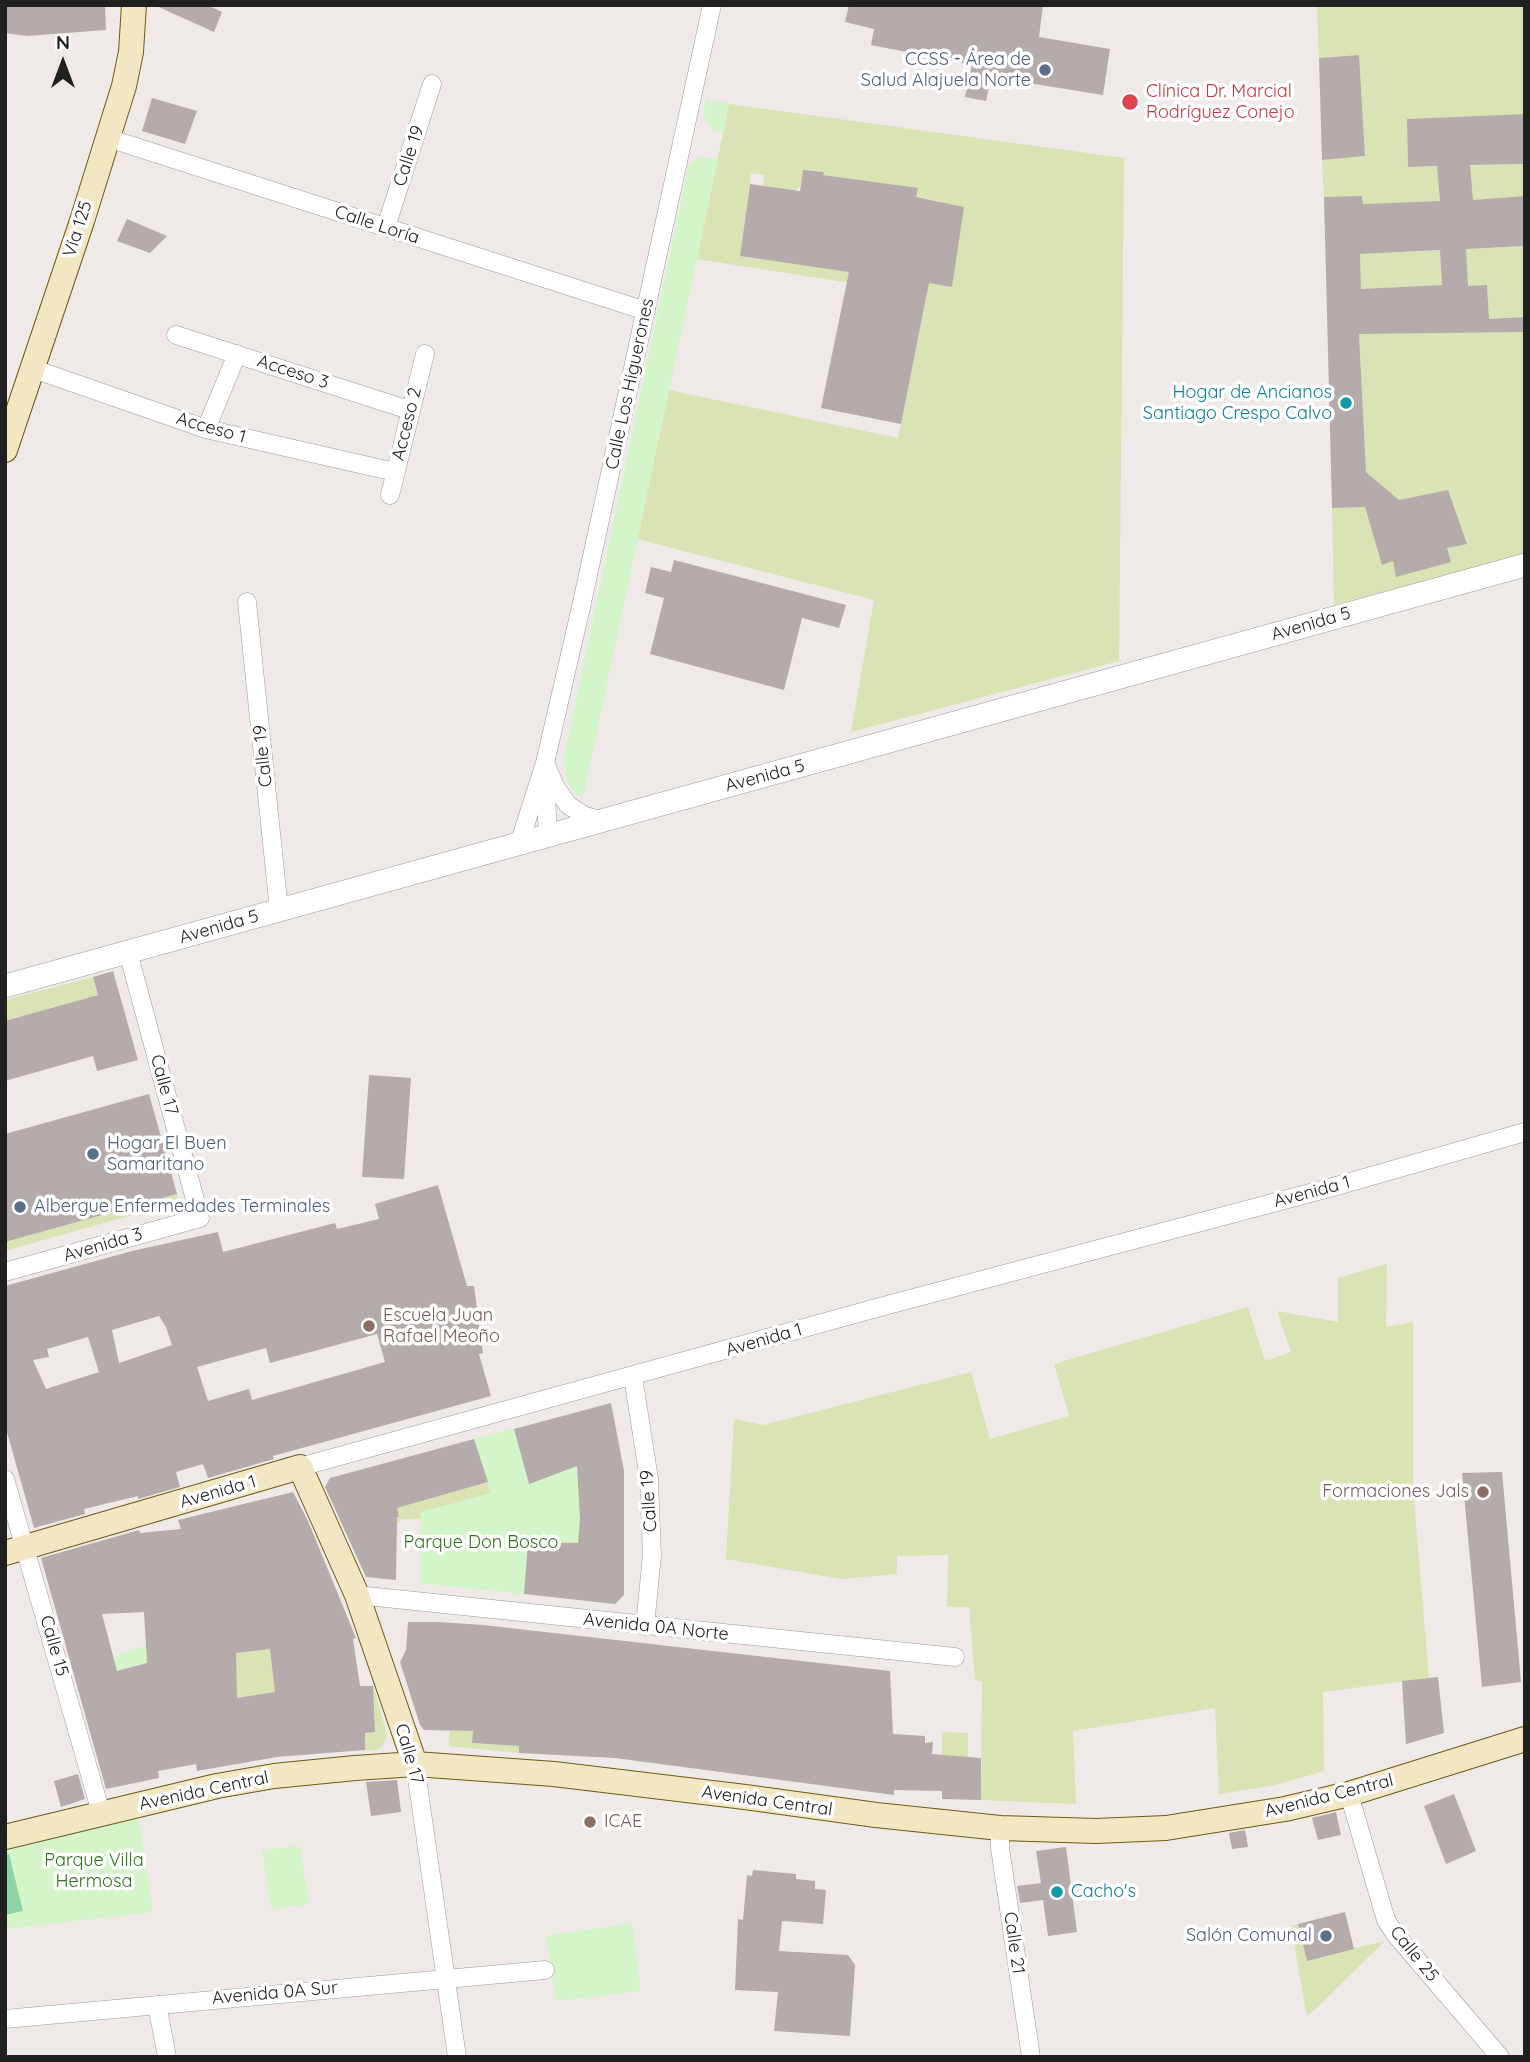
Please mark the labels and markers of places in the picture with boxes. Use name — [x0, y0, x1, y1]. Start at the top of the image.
place label: CCSS - Área de Salud Alajuela Norte — [861, 49, 1031, 92]
marker: CCSS - Área de Salud Alajuela Norte — [1037, 62, 1053, 78]
place label: Clínica Dr. Marcial Rodríguez Conejo — [1146, 81, 1294, 124]
marker: Clínica Dr. Marcial Rodríguez Conejo — [1120, 92, 1140, 112]
place label: Hogar de Ancianos Santiago Crespo Calvo — [1143, 382, 1332, 424]
marker: Hogar de Ancianos Santiago Crespo Calvo — [1338, 395, 1354, 411]
place label: Hogar El Buen Samaritano — [107, 1133, 227, 1176]
marker: Hogar El Buen Samaritano — [85, 1146, 101, 1162]
place label: Albergue Enfermedades Terminales — [34, 1196, 330, 1218]
marker: Albergue Enfermedades Terminales — [12, 1199, 28, 1215]
place label: Escuela Juan Rafael Meoño — [383, 1305, 500, 1348]
marker: Escuela Juan Rafael Meoño — [361, 1318, 377, 1334]
place label: Formaciones Jals — [1322, 1481, 1469, 1503]
marker: Formaciones Jals — [1475, 1484, 1491, 1500]
place label: ICAE — [604, 1811, 642, 1833]
marker: ICAE — [582, 1814, 598, 1830]
place label: Cacho's — [1071, 1881, 1136, 1903]
marker: Cacho's — [1049, 1884, 1065, 1900]
place label: Salón Comunal — [1186, 1925, 1312, 1947]
marker: Salón Comunal — [1318, 1928, 1334, 1944]

